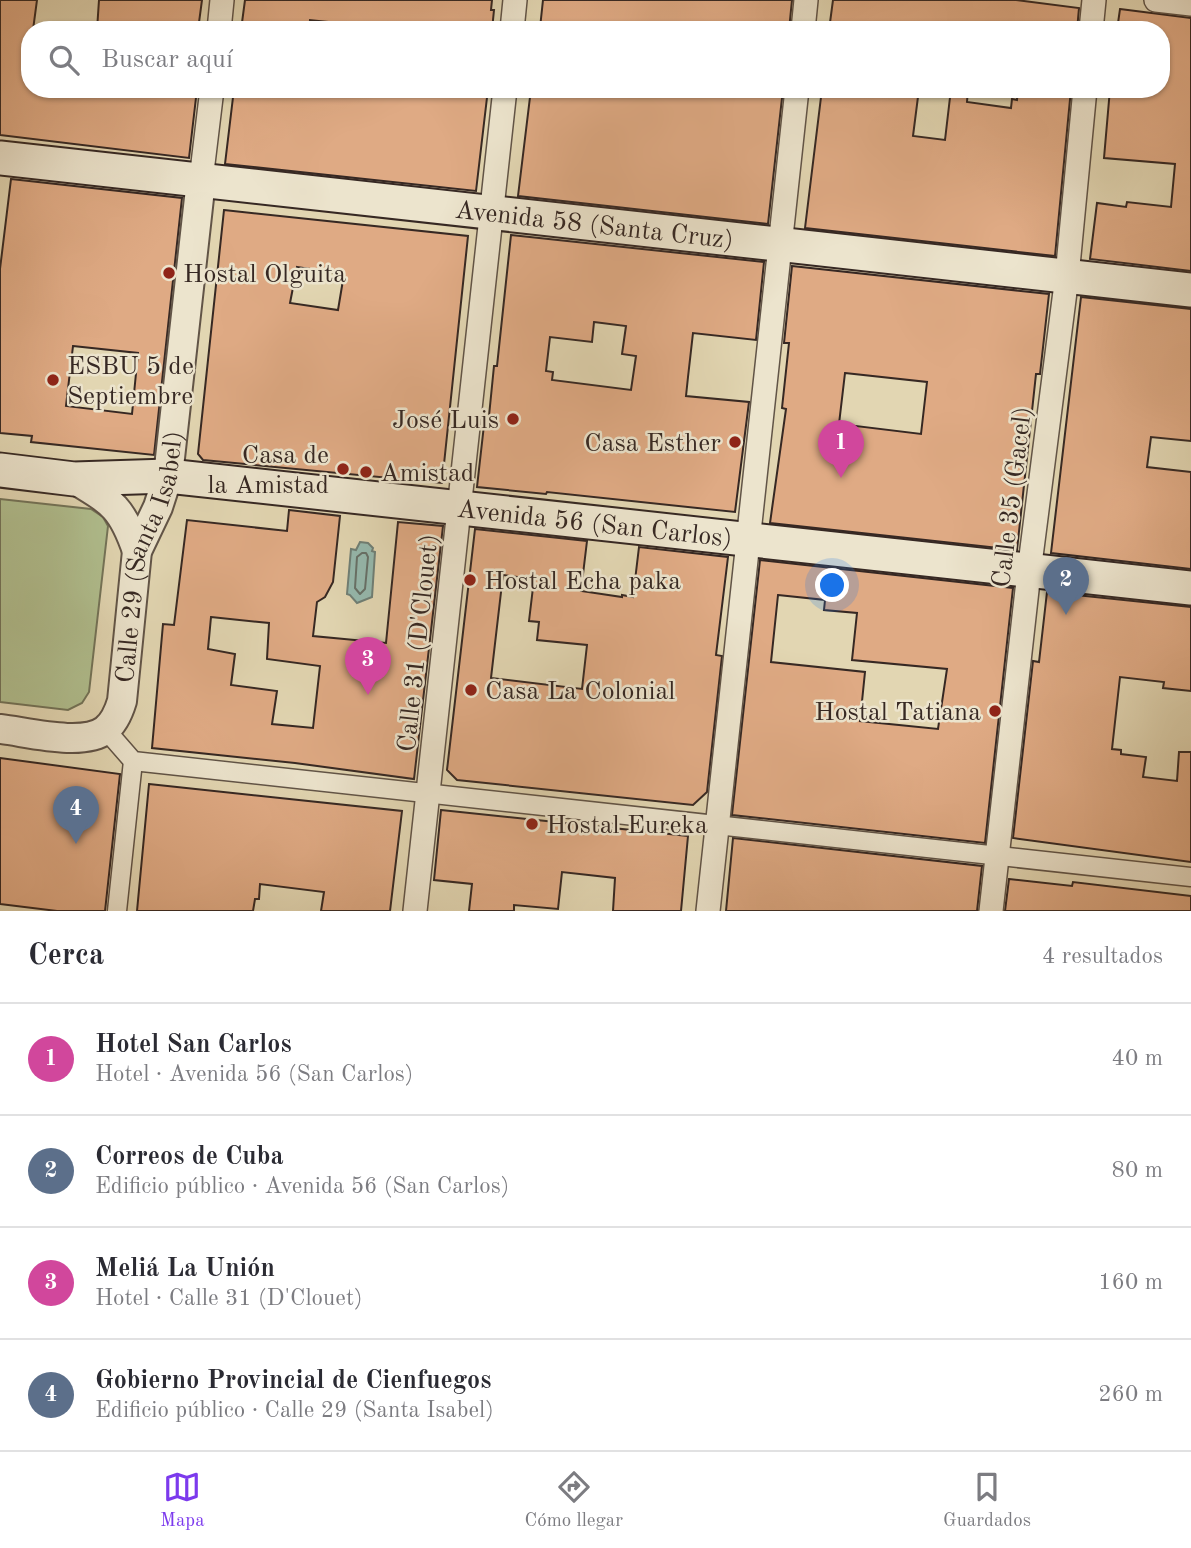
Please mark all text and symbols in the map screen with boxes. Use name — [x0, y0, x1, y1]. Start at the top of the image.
search box — [21, 21, 1170, 98]
icon: search — [45, 41, 83, 79]
text: Buscar aquí — [101, 47, 233, 73]
street label: Avenida 58 (Santa Cruz) — [454, 198, 735, 254]
place label: Hostal Olguita — [183, 262, 346, 288]
marker: Hostal Olguita — [161, 265, 177, 281]
place label: ESBU 5 de Septiembre — [67, 354, 194, 410]
marker: ESBU 5 de Septiembre — [45, 372, 61, 388]
street label: Calle 35 (Gacel) — [989, 405, 1037, 589]
place label: José Luis — [392, 408, 499, 434]
marker: José Luis — [505, 411, 521, 427]
pin: 1 — [818, 420, 864, 478]
street label: Calle 29 (Santa Isabel) — [113, 430, 188, 684]
place label: Casa Esther — [584, 431, 721, 457]
marker: Casa Esther — [727, 434, 743, 450]
place label: Casa de la Amistad — [208, 443, 329, 499]
marker: Casa de la Amistad — [335, 461, 351, 477]
place label: Amistad — [380, 461, 474, 487]
marker: Amistad — [358, 464, 374, 480]
street label: Avenida 56 (San Carlos) — [456, 497, 734, 553]
street label: Calle 31 (D'Clouet) — [395, 533, 443, 753]
pin: 2 — [1043, 557, 1089, 615]
your location — [815, 568, 849, 602]
place label: Hostal Echa paka — [484, 569, 681, 595]
marker: Hostal Echa paka — [462, 572, 478, 588]
pin: 3 — [345, 637, 391, 695]
place label: Casa La Colonial — [485, 679, 675, 705]
marker: Casa La Colonial — [463, 682, 479, 698]
place label: Hostal Tatiana — [814, 700, 981, 726]
marker: Hostal Tatiana — [987, 703, 1003, 719]
pin: 4 — [53, 786, 99, 844]
place label: Hostal Eureka — [546, 813, 708, 839]
marker: Hostal Eureka — [524, 816, 540, 832]
text: Cerca — [28, 941, 104, 971]
text: 4 resultados — [1042, 945, 1163, 968]
text: Hotel San Carlos — [95, 1032, 292, 1058]
text: 1 — [44, 1047, 58, 1070]
text: 40 m — [1112, 1047, 1163, 1070]
text: Hotel · Avenida 56 (San Carlos) — [95, 1063, 413, 1086]
text: Correos de Cuba — [95, 1144, 284, 1170]
text: 2 — [44, 1159, 58, 1182]
text: 80 m — [1112, 1159, 1163, 1182]
text: Edificio público · Avenida 56 (San Carlos) — [95, 1175, 509, 1198]
text: Meliá La Unión — [95, 1256, 275, 1282]
text: 3 — [44, 1271, 58, 1294]
text: 160 m — [1098, 1271, 1163, 1294]
text: Hotel · Calle 31 (D'Clouet) — [95, 1287, 362, 1310]
text: Gobierno Provincial de Cienfuegos — [95, 1368, 491, 1394]
text: 4 — [44, 1383, 58, 1406]
text: 260 m — [1098, 1383, 1163, 1406]
text: Edificio público · Calle 29 (Santa Isabel) — [95, 1399, 494, 1422]
tab: Mapa — [160, 1468, 205, 1533]
tab: Cómo llegar — [525, 1468, 623, 1533]
tab: Guardados — [943, 1468, 1031, 1533]

